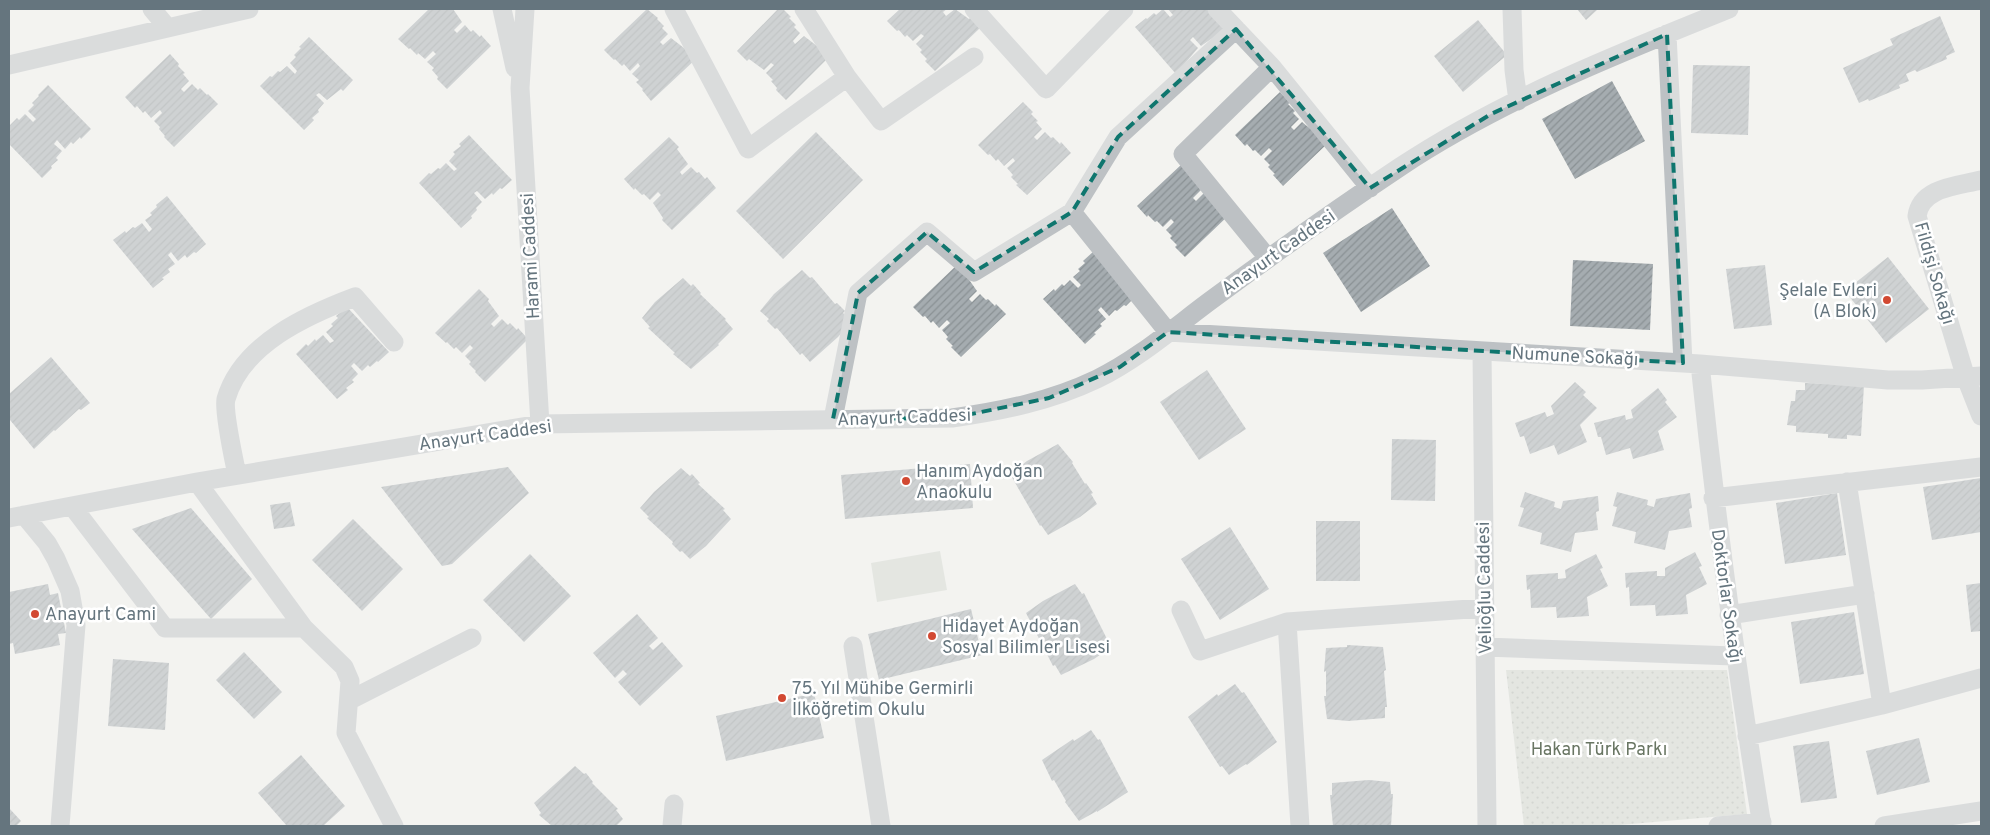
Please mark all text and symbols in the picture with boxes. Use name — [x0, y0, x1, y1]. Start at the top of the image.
street label: Harami Caddesi — [517, 192, 546, 320]
street label: Anayurt Caddesi — [1217, 205, 1340, 301]
street label: Fildişi Sokağı — [1908, 220, 1959, 327]
place label: Şelale Evleri (A Blok) — [1779, 280, 1877, 324]
marker: Şelale Evleri (A Blok) — [1881, 294, 1893, 306]
street label: Numune Sokağı — [1511, 343, 1639, 372]
street label: Anayurt Caddesi — [837, 405, 971, 432]
street label: Anayurt Caddesi — [417, 416, 553, 457]
place label: Hanım Aydoğan Anaokulu — [916, 461, 1043, 505]
marker: Hanım Aydoğan Anaokulu — [900, 475, 912, 487]
street label: Velioğlu Caddesi — [1473, 521, 1498, 655]
street label: Doktorlar Sokağı — [1705, 528, 1746, 665]
place label: Anayurt Cami — [45, 604, 156, 627]
marker: Anayurt Cami — [29, 608, 41, 620]
place label: Hidayet Aydoğan Sosyal Bilimler Lisesi — [942, 616, 1110, 660]
marker: Hidayet Aydoğan Sosyal Bilimler Lisesi — [926, 630, 938, 642]
place label: 75. Yıl Mühibe Germirli İlköğretim Okulu — [792, 678, 973, 722]
marker: 75. Yıl Mühibe Germirli İlköğretim Okulu — [776, 692, 788, 704]
park label: Hakan Türk Parkı — [1531, 739, 1667, 762]

